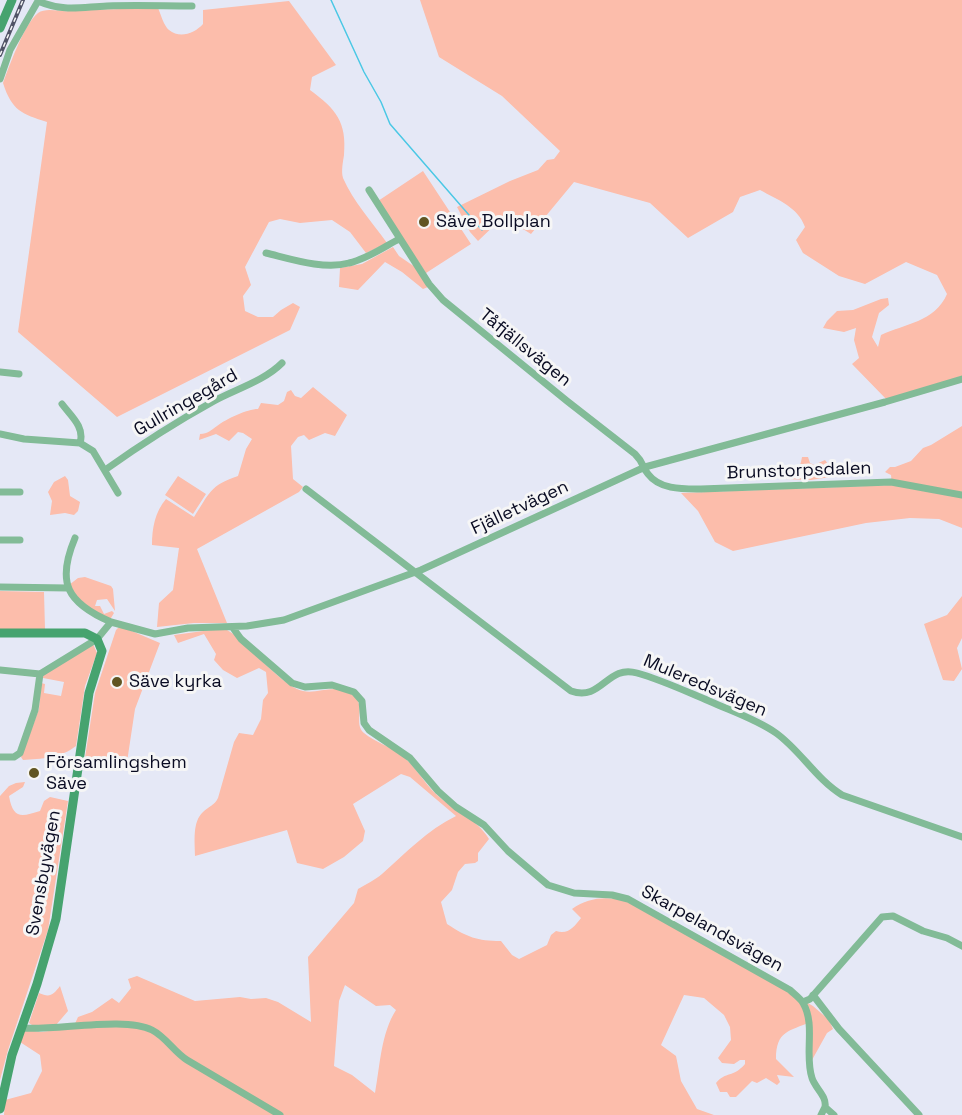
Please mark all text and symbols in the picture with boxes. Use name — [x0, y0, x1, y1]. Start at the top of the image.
place label: Säve Bollplan — [436, 211, 551, 233]
marker: Säve Bollplan — [417, 215, 431, 229]
street label: Tåfjällsvägen — [475, 304, 575, 392]
street label: Gullringegård — [130, 365, 242, 441]
street label: Brunstorpsdalen — [726, 458, 872, 484]
street label: Fjälletvägen — [468, 476, 572, 540]
street label: Muleredsvägen — [640, 650, 770, 722]
place label: Säve kyrka — [129, 671, 222, 693]
marker: Säve kyrka — [110, 675, 124, 689]
place label: Församlingshem Säve — [46, 752, 187, 795]
marker: Församlingshem Säve — [27, 766, 41, 780]
street label: Svensbyvägen — [22, 809, 66, 937]
street label: Skarpelandsvägen — [637, 881, 787, 977]

